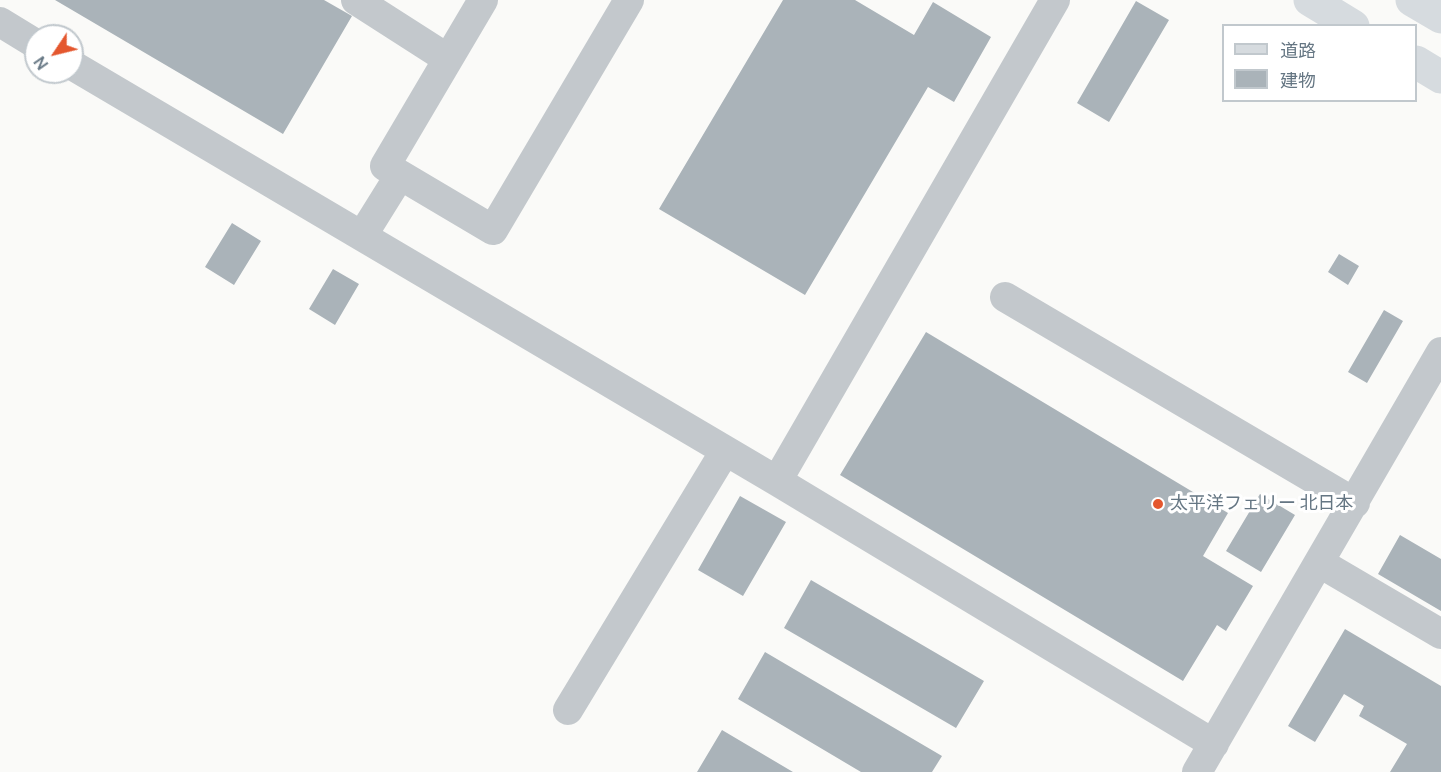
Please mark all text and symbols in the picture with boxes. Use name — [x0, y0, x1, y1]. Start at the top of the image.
north arrow — [24, 24, 84, 84]
legend — [1222, 24, 1417, 102]
text: 道路 — [1280, 38, 1316, 62]
text: N — [29, 52, 53, 74]
text: 建物 — [1280, 68, 1316, 92]
place label: 太平洋フェリー 北日本 — [1170, 493, 1354, 515]
marker: 太平洋フェリー 北日本 — [1151, 497, 1165, 511]

